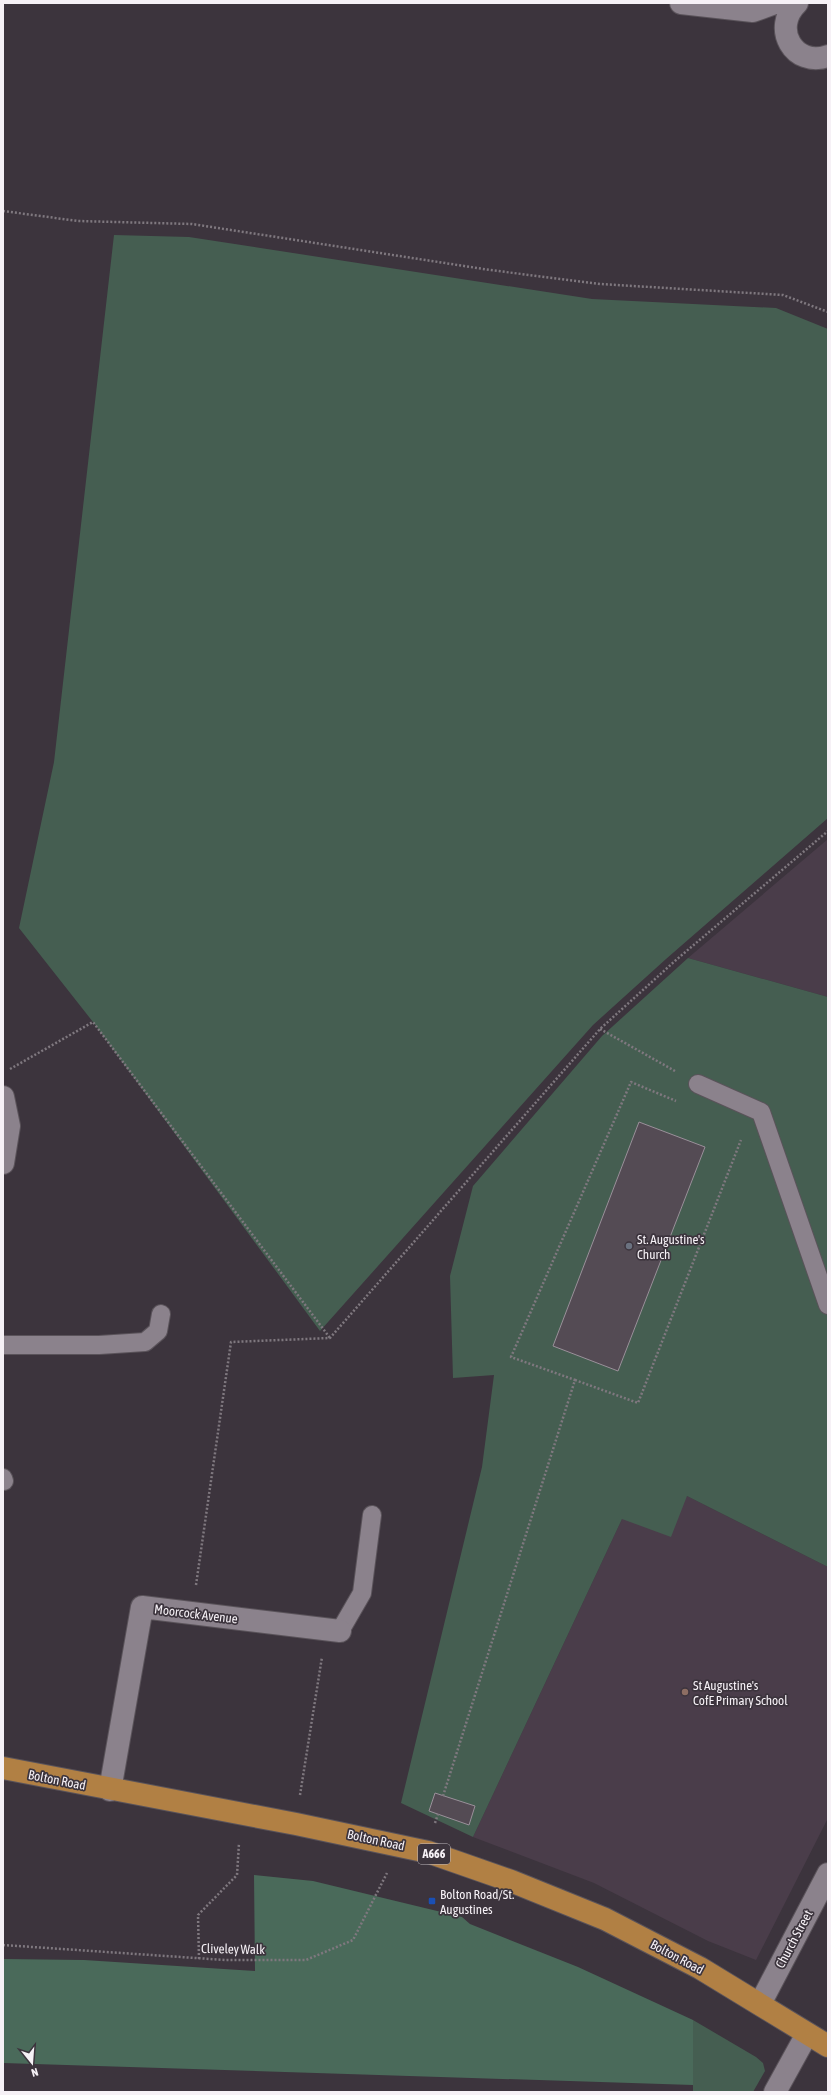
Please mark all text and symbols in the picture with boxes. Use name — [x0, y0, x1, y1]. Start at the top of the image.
place label: St. Augustine's Church — [637, 1232, 705, 1262]
marker: St. Augustine's Church — [624, 1241, 634, 1251]
street label: Moorcock Avenue — [153, 1601, 239, 1627]
place label: St Augustine's CofE Primary School — [693, 1678, 788, 1708]
marker: St Augustine's CofE Primary School — [680, 1687, 690, 1697]
street label: Bolton Road — [27, 1767, 87, 1793]
street label: Bolton Road — [346, 1827, 406, 1853]
road number: A666 — [418, 1844, 450, 1864]
place label: Bolton Road/St. Augustines — [440, 1887, 514, 1917]
marker: Bolton Road/St. Augustines — [427, 1896, 437, 1906]
street label: Church Street — [772, 1907, 816, 1971]
street label: Bolton Road — [648, 1937, 706, 1977]
street label: Cliveley Walk — [201, 1941, 265, 1957]
north arrow — [12, 2043, 52, 2083]
text: N — [30, 2066, 40, 2079]

